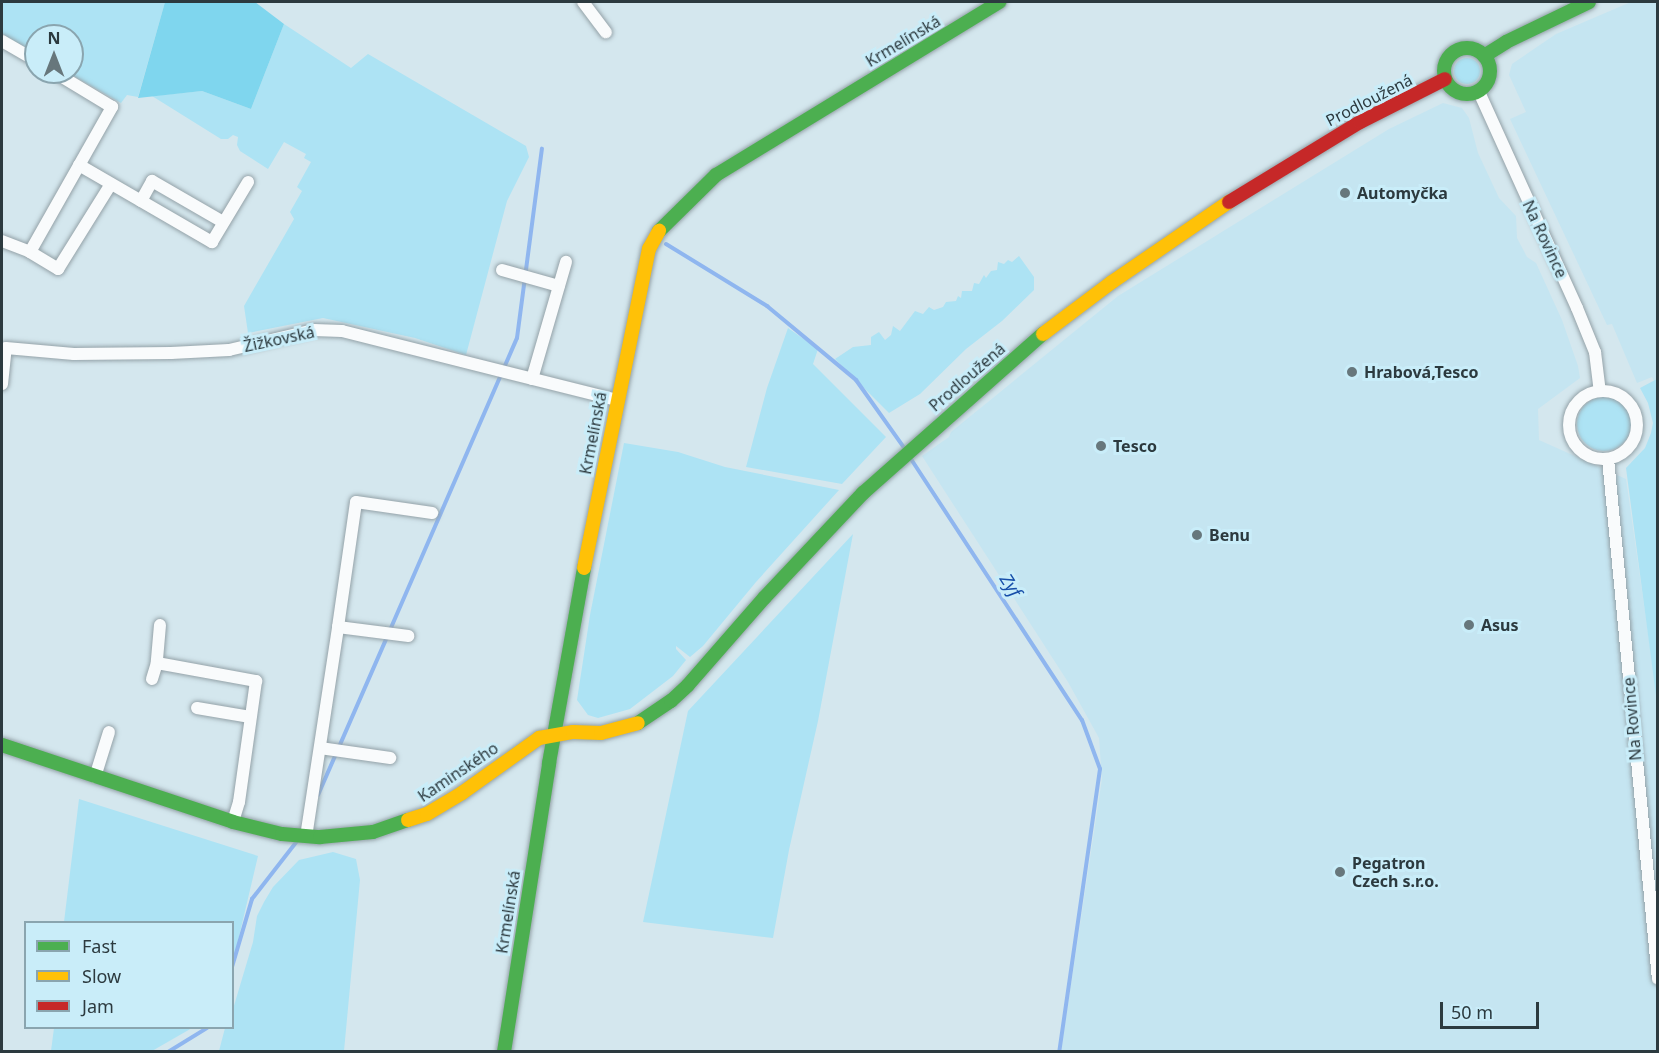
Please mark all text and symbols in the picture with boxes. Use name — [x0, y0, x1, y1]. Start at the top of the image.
street label: Krmelínská — [862, 11, 944, 71]
north arrow — [24, 24, 84, 84]
text: N — [47, 27, 61, 49]
street label: Prodloužená — [1323, 70, 1415, 130]
place label: Automyčka — [1357, 183, 1448, 203]
marker: Automyčka — [1338, 186, 1352, 200]
street label: Na Rovince — [1519, 197, 1571, 281]
street label: Žižkovská — [242, 322, 316, 356]
street label: Prodloužená — [925, 339, 1009, 415]
place label: Hrabová,Tesco — [1364, 362, 1479, 382]
marker: Hrabová,Tesco — [1345, 365, 1359, 379]
street label: Krmelínská — [576, 390, 610, 476]
place label: Tesco — [1113, 436, 1157, 456]
marker: Tesco — [1094, 439, 1108, 453]
place label: Benu — [1209, 525, 1250, 545]
marker: Benu — [1190, 528, 1204, 542]
water label: Zyf — [995, 569, 1027, 601]
place label: Asus — [1481, 615, 1519, 635]
marker: Asus — [1462, 618, 1476, 632]
street label: Na Rovince — [1619, 677, 1645, 761]
street label: Kaminského — [414, 738, 502, 806]
place label: Pegatron Czech s.r.o. — [1352, 853, 1439, 891]
marker: Pegatron Czech s.r.o. — [1333, 865, 1347, 879]
street label: Krmelínská — [492, 869, 524, 955]
legend — [24, 921, 234, 1029]
text: Fast — [82, 934, 117, 958]
text: Slow — [82, 964, 121, 988]
scale bar — [1443, 990, 1542, 1028]
text: Jam — [82, 994, 114, 1018]
text: 50 m — [1451, 1000, 1493, 1024]

